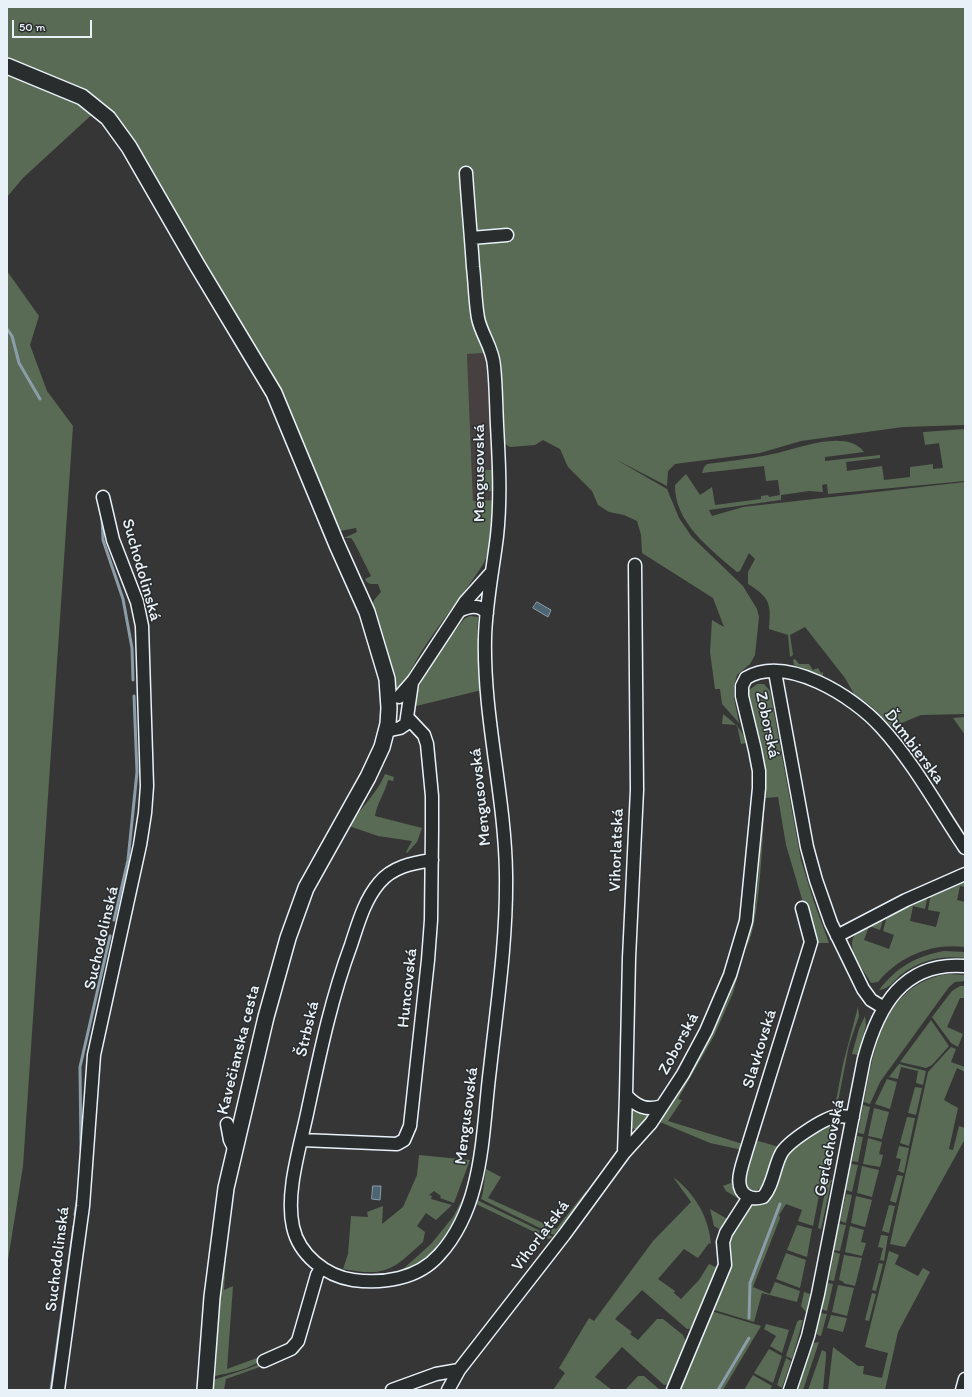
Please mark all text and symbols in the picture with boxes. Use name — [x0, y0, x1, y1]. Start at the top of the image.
scale bar — [14, 12, 94, 38]
text: 50 m — [19, 20, 45, 34]
street label: Mengusovská — [470, 424, 490, 522]
street label: Suchodolinská — [117, 516, 165, 624]
street label: Zoborská — [750, 690, 784, 760]
street label: Ďumbierska — [879, 706, 949, 788]
street label: Mengusovská — [466, 747, 496, 847]
street label: Vihorlatská — [605, 808, 629, 892]
street label: Suchodolinská — [80, 884, 124, 992]
street label: Huncovská — [394, 947, 422, 1029]
street label: Kavečianska cesta — [213, 983, 265, 1117]
street label: Štrbská — [292, 999, 324, 1059]
street label: Slavkovská — [738, 1007, 782, 1091]
street label: Zoborská — [654, 1009, 704, 1079]
street label: Mengusovská — [451, 1066, 483, 1166]
street label: Gerlachovská — [811, 1098, 849, 1198]
street label: Vihorlatská — [508, 1196, 574, 1276]
street label: Suchodolinská — [41, 1205, 75, 1313]

